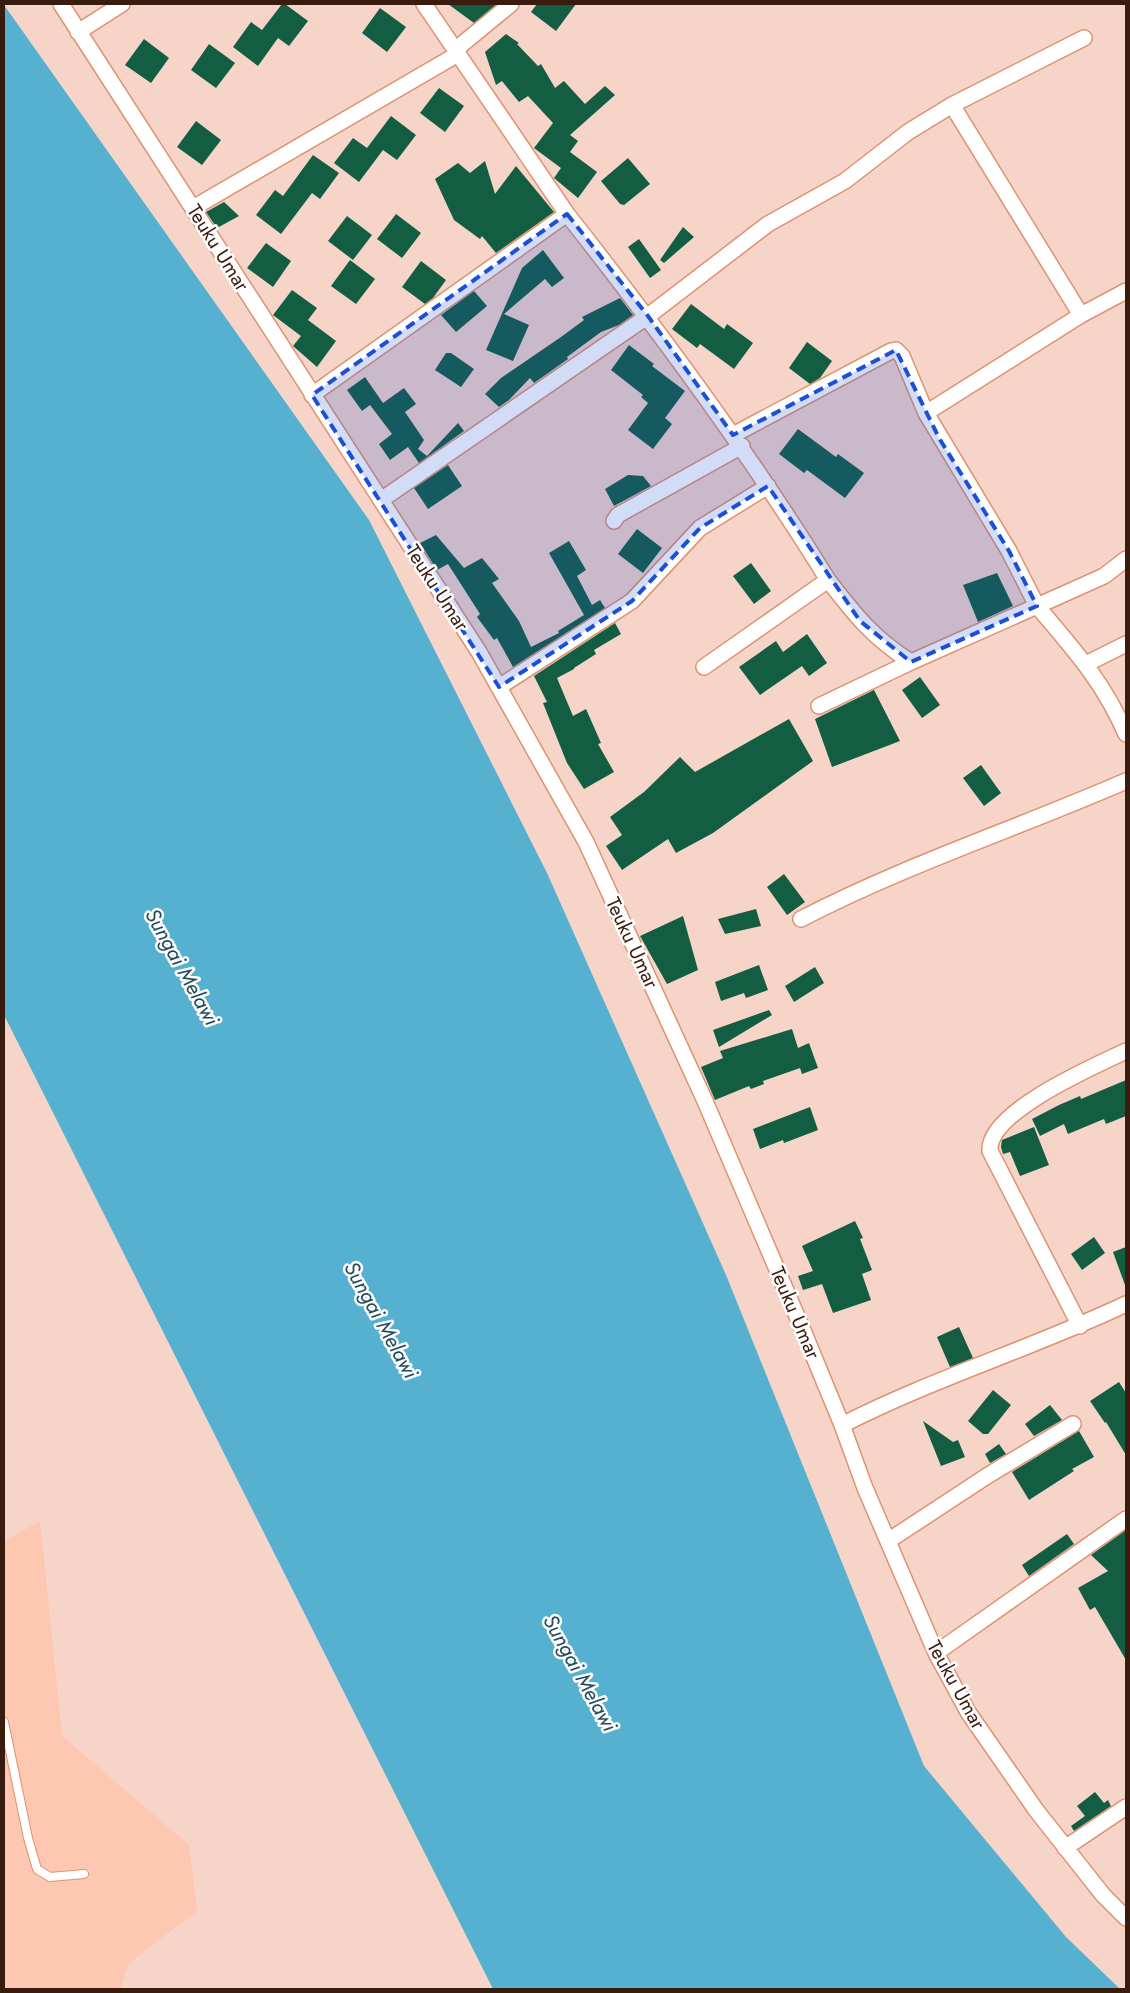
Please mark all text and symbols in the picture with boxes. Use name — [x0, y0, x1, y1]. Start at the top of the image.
street label: Teuku Umar — [180, 199, 256, 297]
street label: Teuku Umar — [398, 539, 476, 637]
street label: Teuku Umar — [598, 893, 666, 994]
water label: Sungai Melawi — [137, 903, 227, 1032]
water label: Sungai Melawi — [336, 1256, 426, 1385]
street label: Teuku Umar — [763, 1262, 828, 1364]
water label: Sungai Melawi — [535, 1609, 625, 1738]
street label: Teuku Umar — [920, 1635, 992, 1735]

